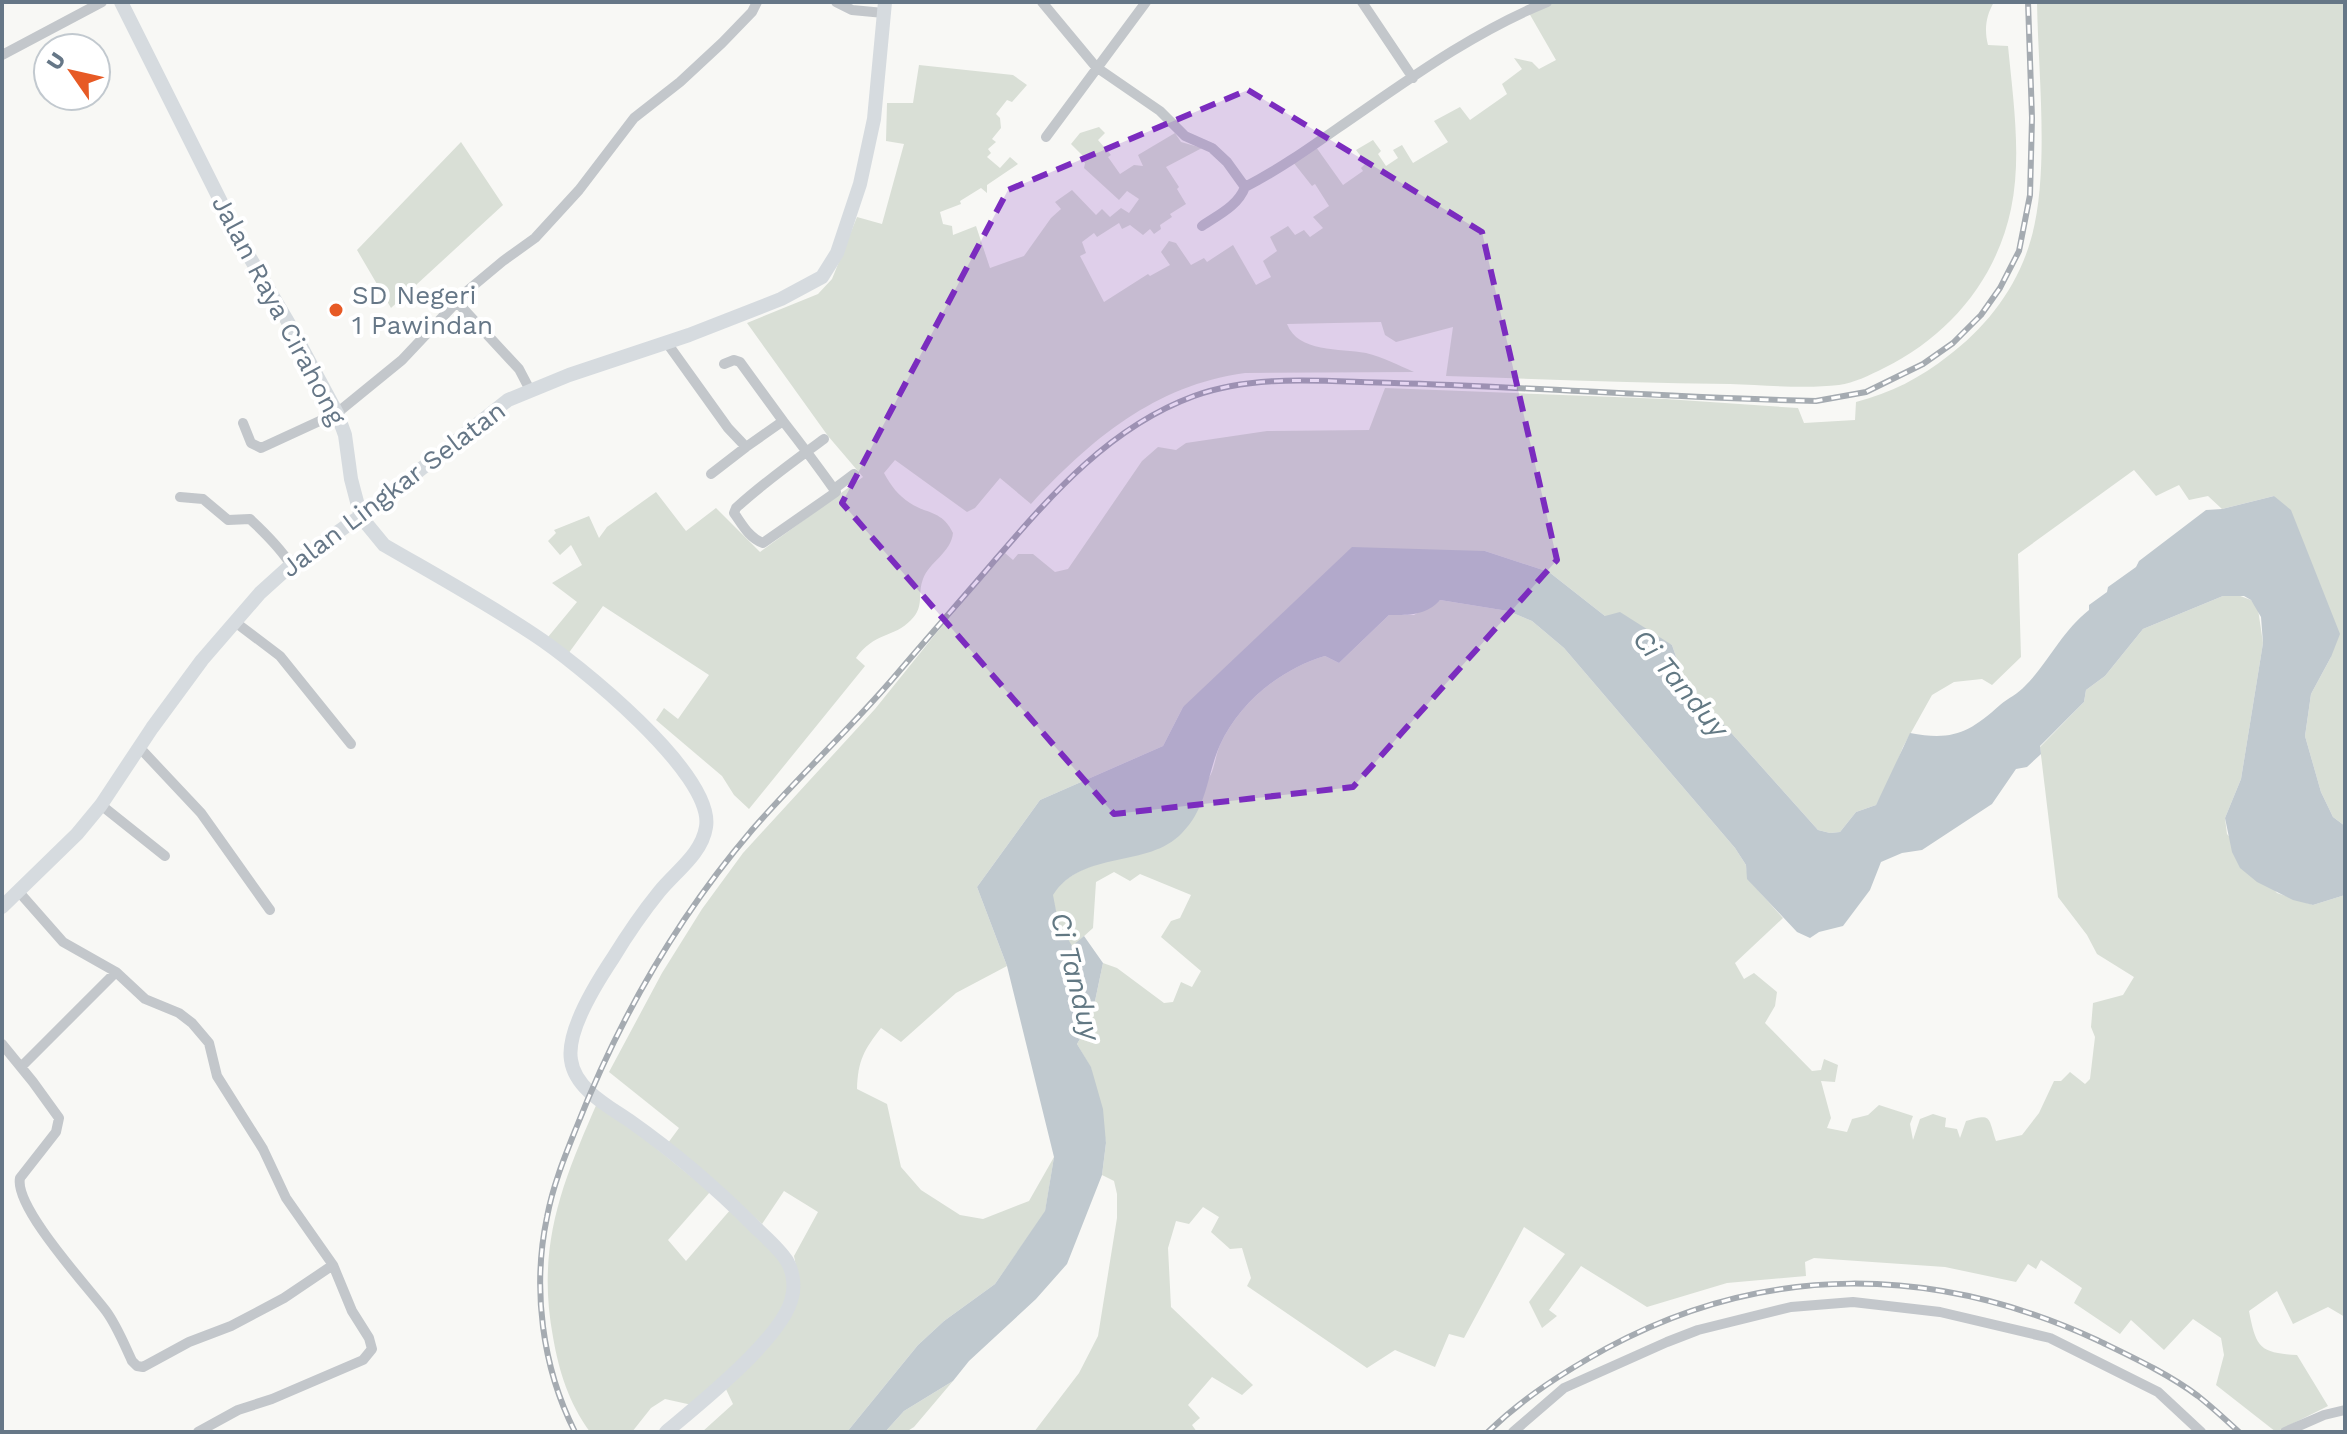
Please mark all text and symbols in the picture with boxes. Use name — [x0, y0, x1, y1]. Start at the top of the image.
north arrow — [32, 32, 112, 112]
text: U — [41, 48, 71, 75]
street label: Jalan Raya Cirahong — [206, 190, 352, 430]
place label: SD Negeri 1 Pawindan — [352, 280, 493, 340]
marker: SD Negeri 1 Pawindan — [327, 301, 345, 319]
street label: Jalan Lingkar Selatan — [275, 395, 511, 583]
water label: Ci Tanduy — [1626, 623, 1737, 745]
water label: Ci Tanduy — [1044, 909, 1108, 1045]

